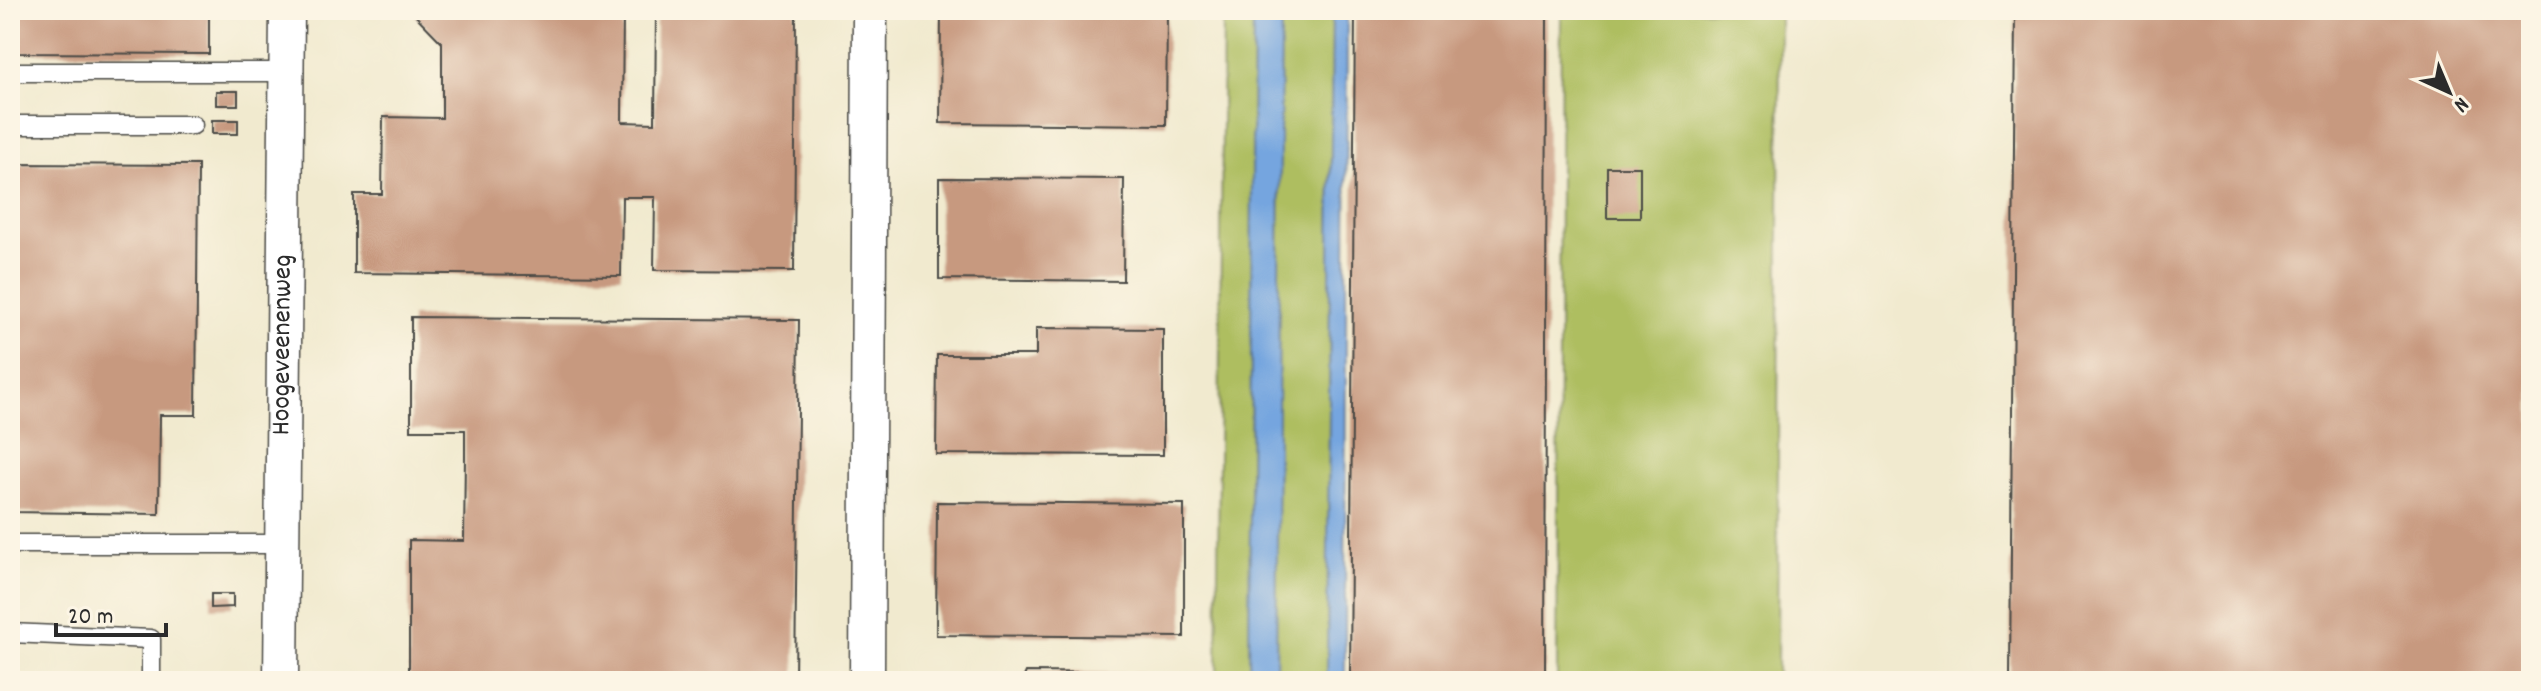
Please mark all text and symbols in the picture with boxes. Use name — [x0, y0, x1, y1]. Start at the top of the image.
north arrow — [2409, 52, 2489, 132]
text: N — [2446, 89, 2475, 119]
street label: Hoogeveenenweg — [263, 254, 305, 436]
scale bar — [56, 587, 166, 637]
text: 20 m — [68, 601, 114, 635]

